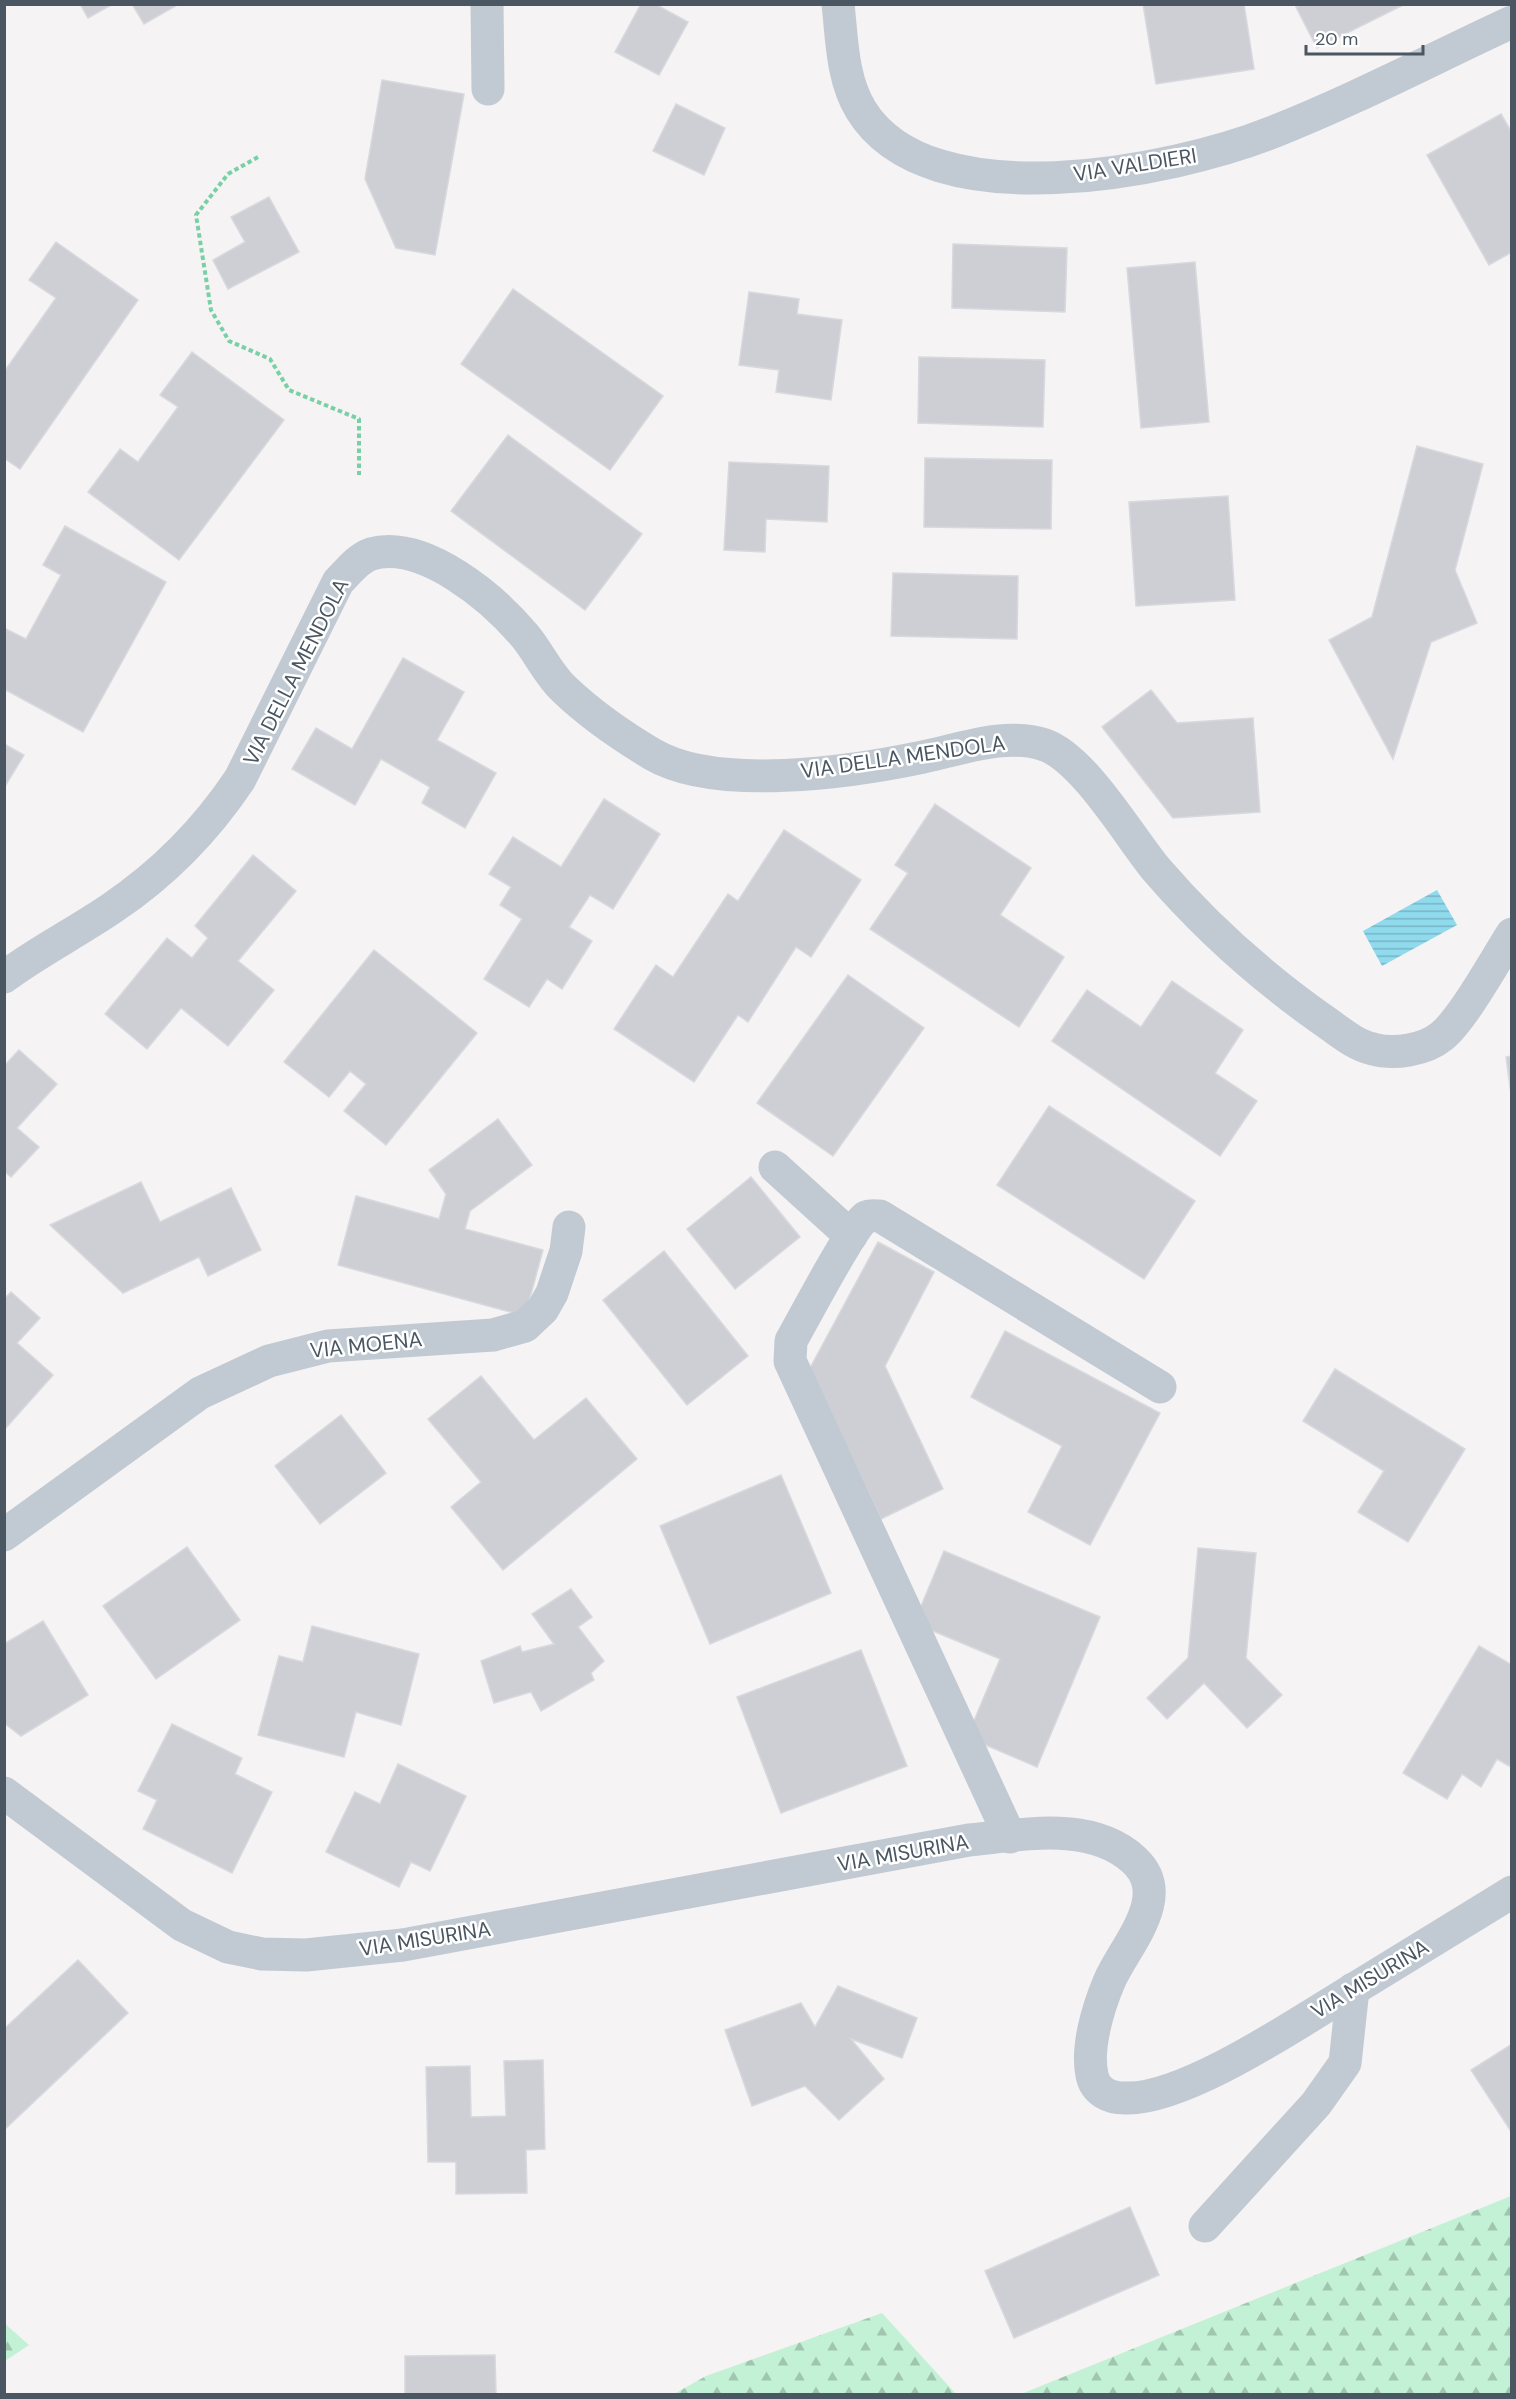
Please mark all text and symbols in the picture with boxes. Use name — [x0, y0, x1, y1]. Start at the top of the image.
scale bar — [1306, 18, 1423, 56]
text: 20 m — [1315, 27, 1358, 51]
street label: VIA VALDIERI — [1072, 141, 1198, 189]
street label: VIA DELLA MENDOLA — [237, 574, 355, 770]
street label: VIA DELLA MENDOLA — [799, 729, 1007, 785]
street label: VIA MOENA — [308, 1325, 424, 1365]
street label: VIA MISURINA — [835, 1828, 971, 1878]
street label: VIA MISURINA — [357, 1915, 493, 1963]
street label: VIA MISURINA — [1306, 1933, 1434, 2025]

